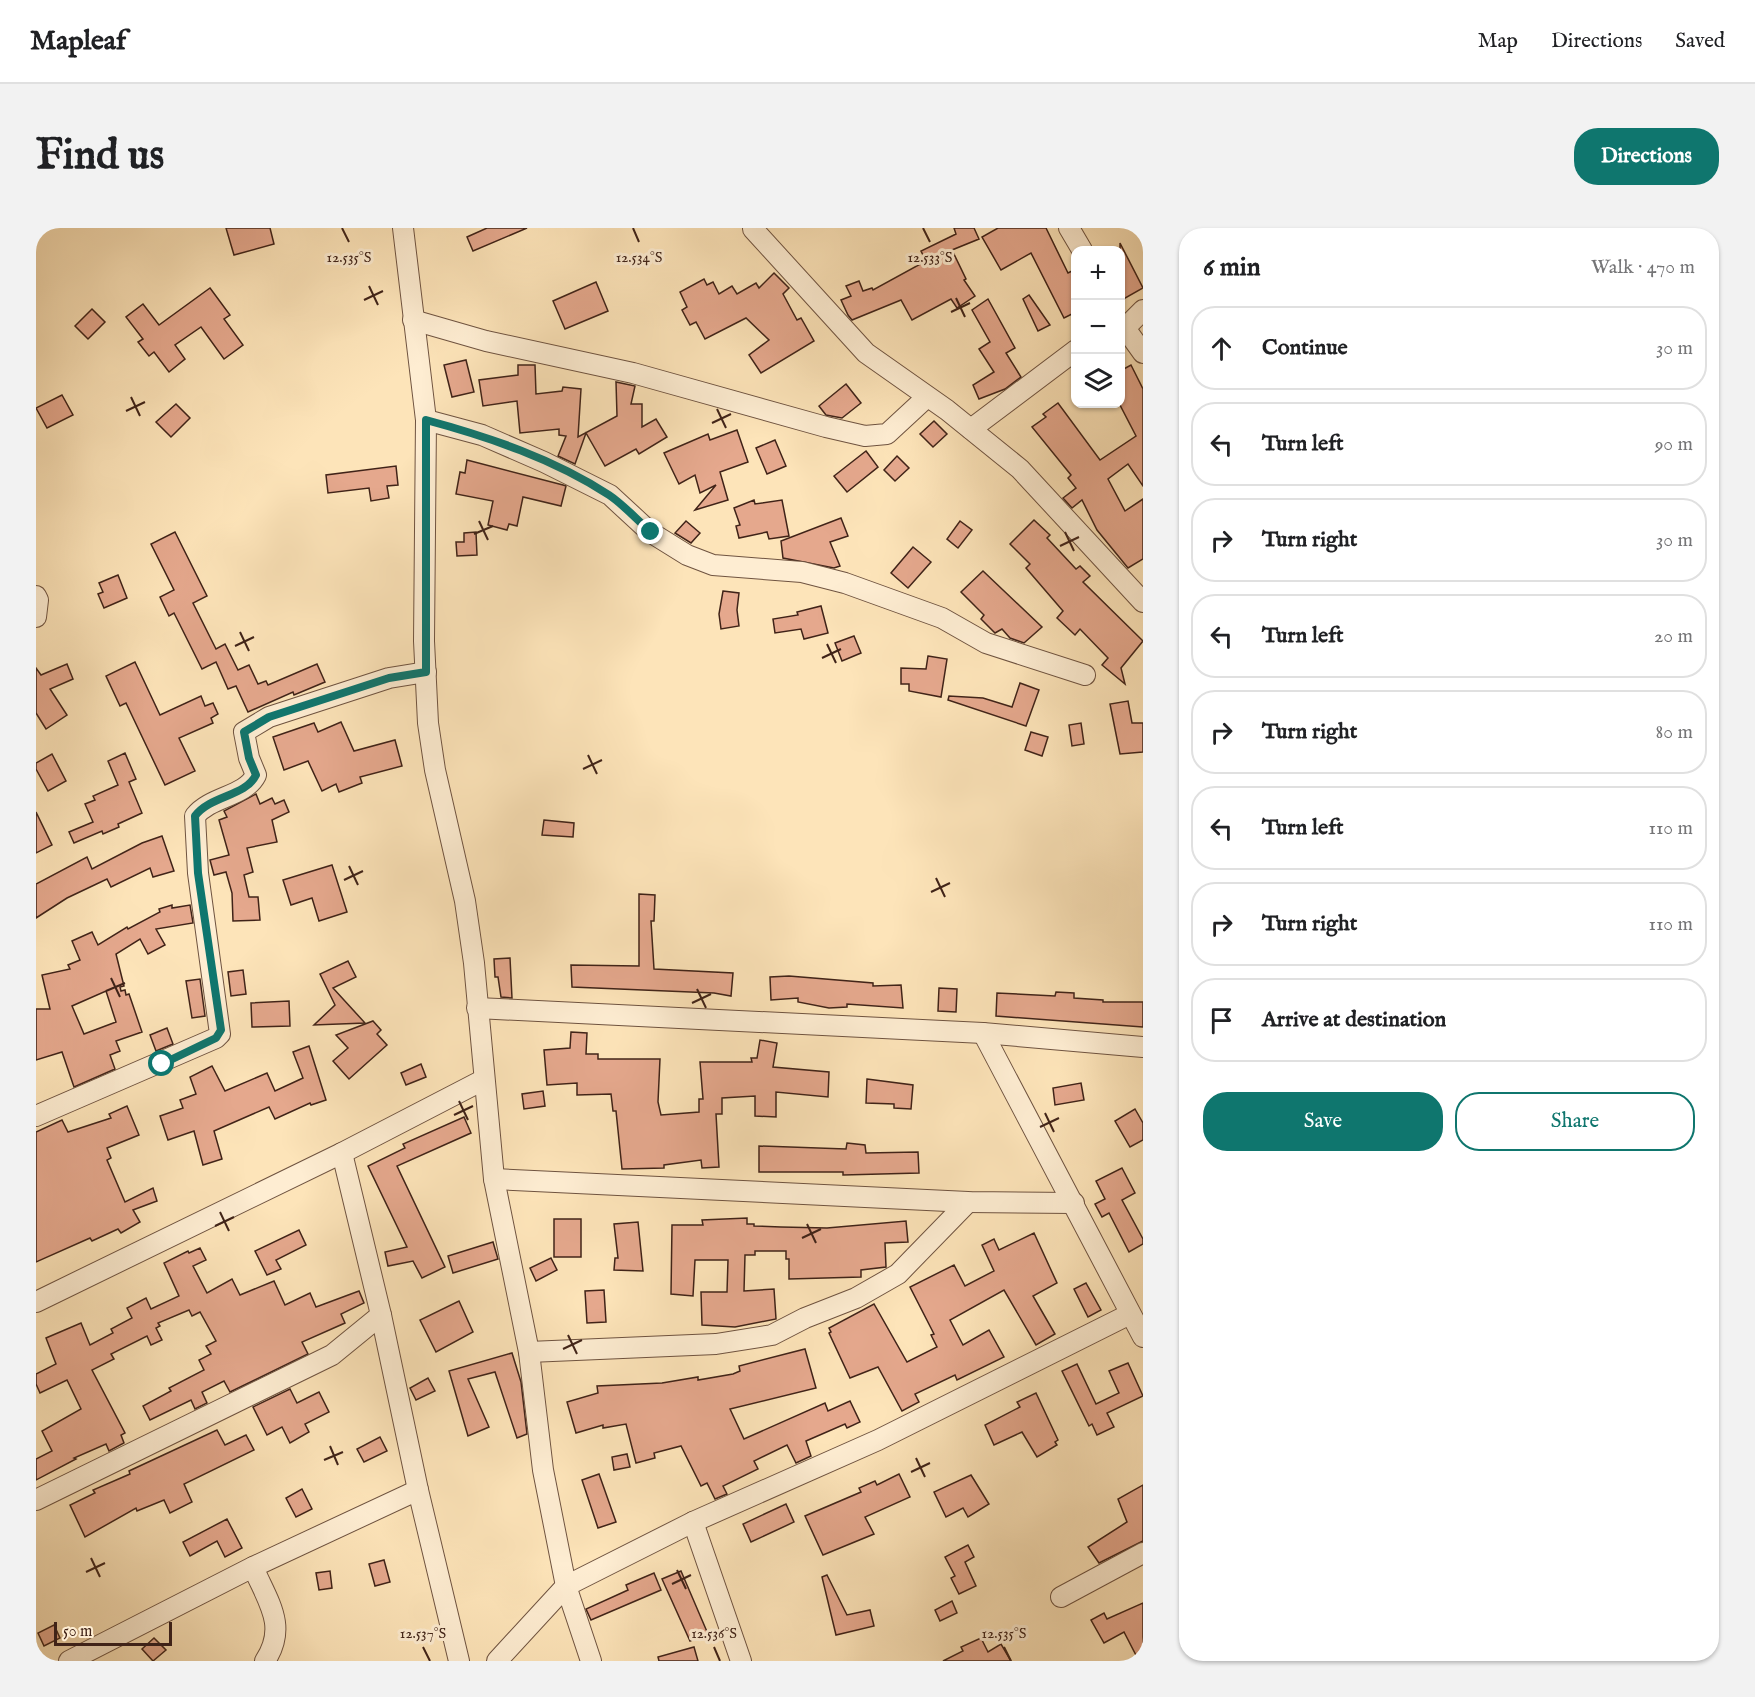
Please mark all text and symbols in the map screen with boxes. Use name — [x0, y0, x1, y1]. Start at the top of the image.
text: Mapleaf — [30, 24, 126, 59]
text: Map — [1478, 28, 1518, 55]
text: Directions — [1551, 28, 1642, 55]
text: Saved — [1675, 28, 1725, 55]
button: Directions — [1574, 128, 1719, 185]
text: Find us — [36, 130, 164, 183]
map controls — [1071, 246, 1125, 408]
button: + — [1071, 246, 1125, 300]
text: 12.535°S — [327, 248, 371, 267]
text: 12.534°S — [616, 248, 662, 267]
text: 12.533°S — [908, 248, 952, 267]
text: 6 min — [1203, 251, 1261, 284]
text: Walk · 470 m — [1591, 255, 1695, 280]
button: − — [1071, 300, 1125, 354]
icon: ahead — [1205, 332, 1238, 365]
text: Continue — [1262, 334, 1348, 362]
text: 30 m — [1656, 336, 1693, 361]
button: layers — [1071, 354, 1125, 408]
icon: left — [1205, 428, 1238, 461]
text: Turn left — [1262, 430, 1344, 458]
text: 90 m — [1655, 432, 1693, 457]
route end — [637, 518, 663, 544]
icon: right — [1205, 524, 1238, 557]
text: Turn right — [1262, 526, 1357, 554]
text: 30 m — [1656, 528, 1693, 553]
icon: left — [1205, 620, 1238, 653]
text: Turn left — [1262, 622, 1344, 650]
text: 20 m — [1654, 624, 1693, 649]
icon: right — [1205, 716, 1238, 749]
text: Turn right — [1262, 718, 1357, 746]
text: 80 m — [1656, 720, 1693, 745]
icon: left — [1205, 812, 1238, 845]
text: Turn left — [1262, 814, 1344, 842]
text: 110 m — [1649, 816, 1693, 841]
icon: right — [1205, 908, 1238, 941]
text: Turn right — [1262, 910, 1357, 938]
text: 110 m — [1649, 912, 1693, 937]
icon: arrive — [1205, 1004, 1238, 1037]
text: Arrive at destination — [1262, 1006, 1446, 1034]
route start — [148, 1050, 174, 1076]
button: Save — [1203, 1092, 1443, 1151]
button: Share — [1455, 1092, 1695, 1151]
scale bar — [54, 1619, 172, 1646]
text: 50 m — [63, 1622, 92, 1642]
text: 12.537°S — [400, 1624, 446, 1643]
text: 12.536°S — [691, 1624, 737, 1643]
text: 12.535°S — [982, 1624, 1026, 1643]

